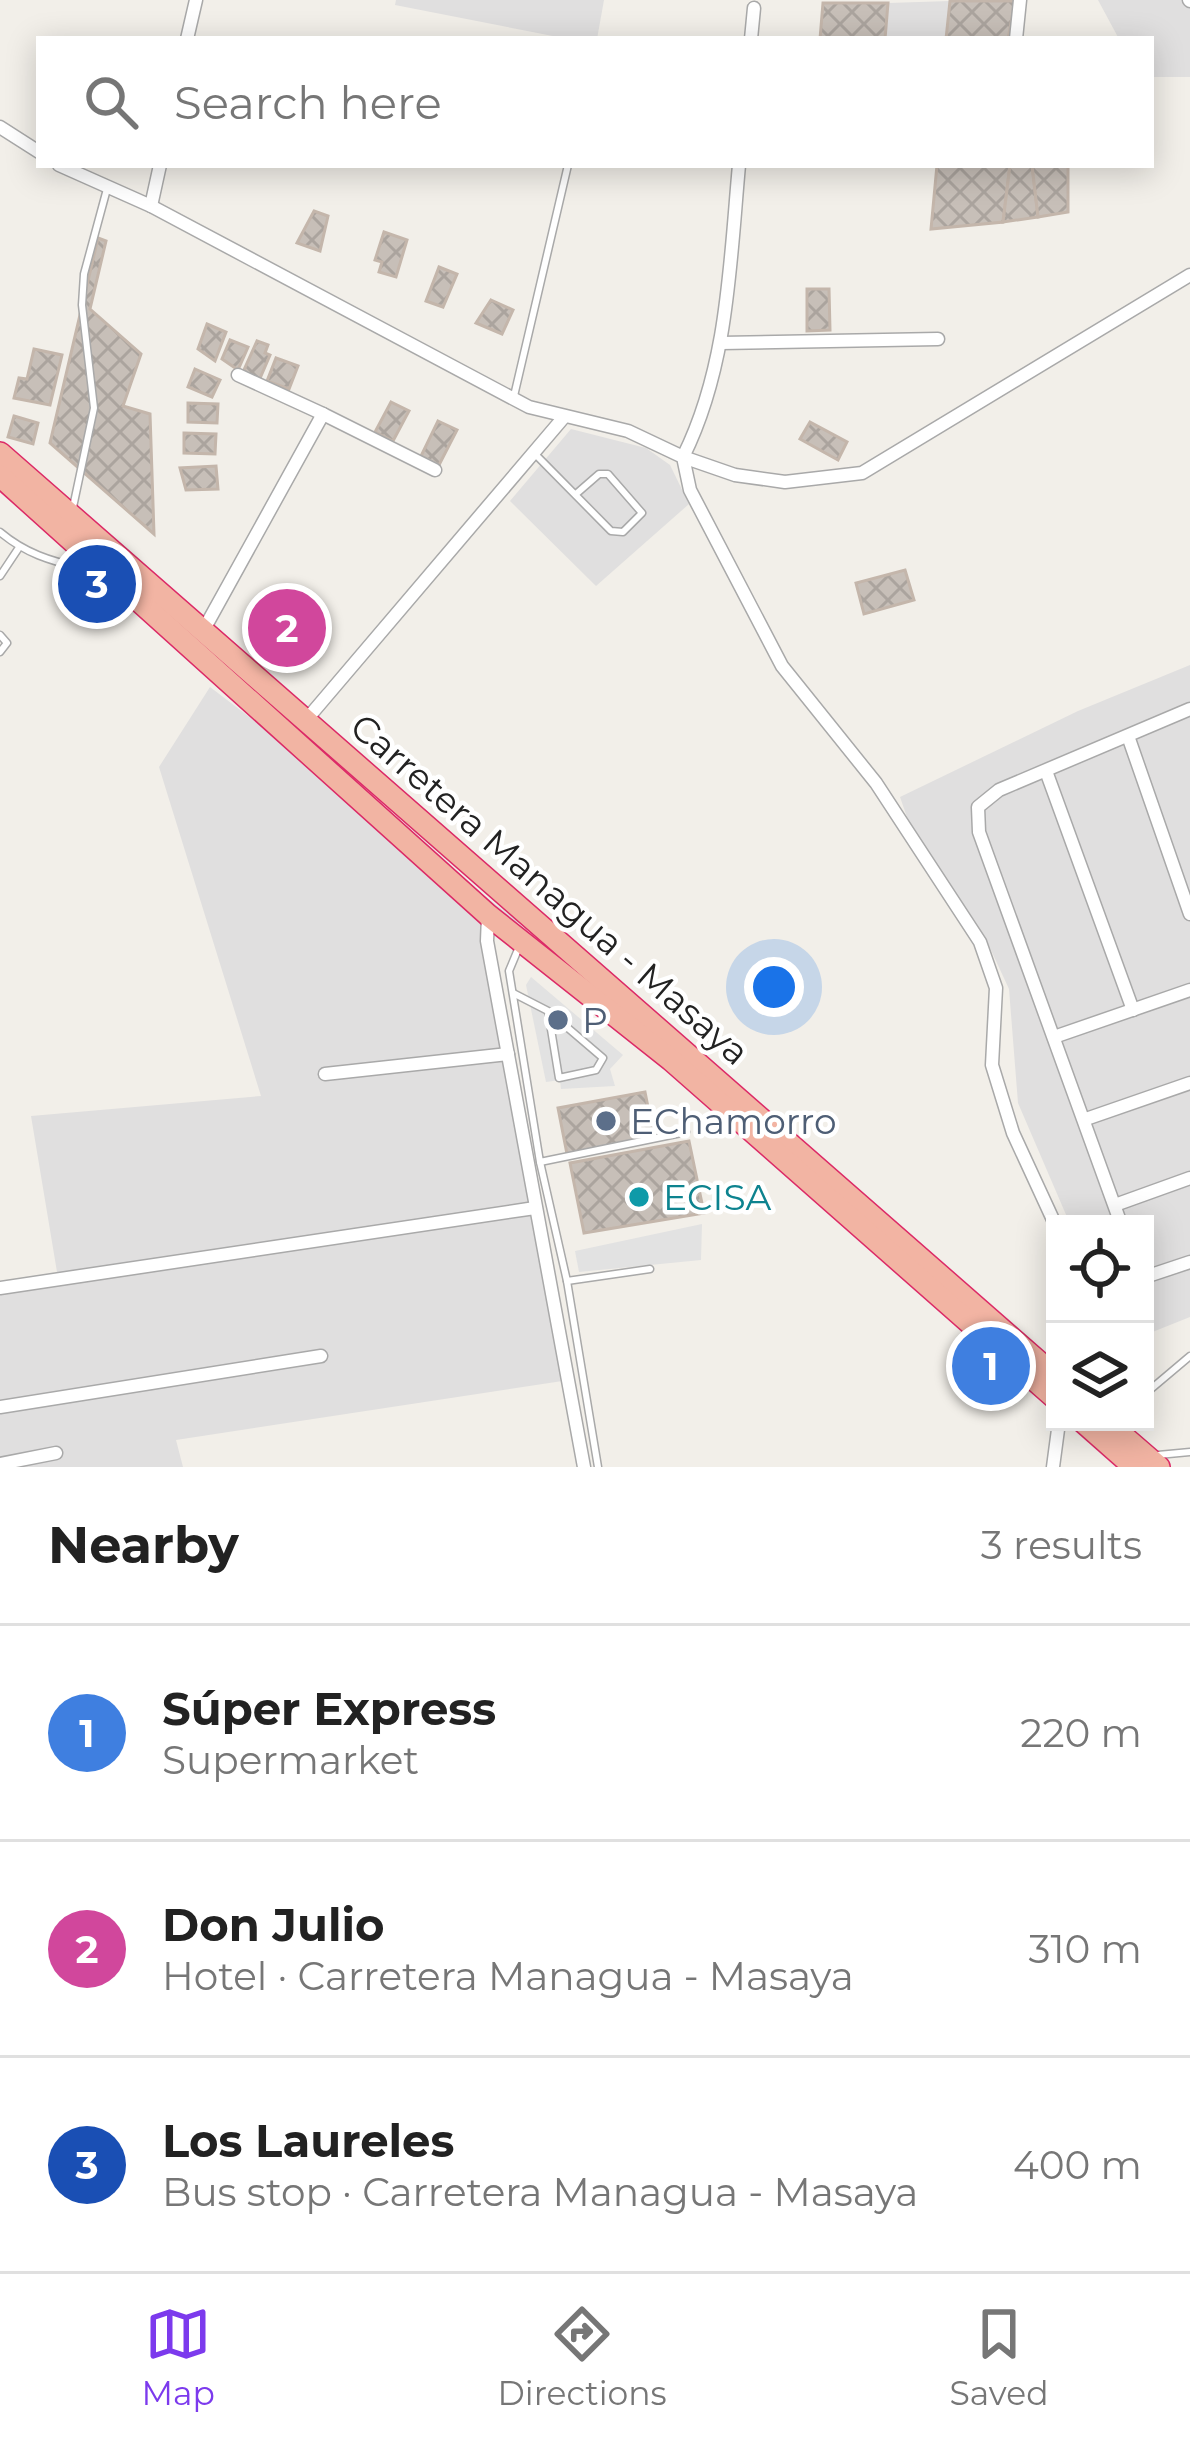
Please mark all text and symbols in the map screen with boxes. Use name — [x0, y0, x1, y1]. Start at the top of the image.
search box — [36, 36, 1154, 168]
icon: search — [78, 69, 144, 135]
text: Search here — [174, 75, 442, 130]
pin: 3 — [58, 539, 136, 629]
pin: 2 — [248, 583, 326, 673]
street label: Carretera Managua - Masaya — [342, 704, 758, 1074]
your location — [744, 957, 804, 1017]
place label: P — [582, 998, 608, 1042]
marker: P — [545, 1007, 571, 1033]
place label: EChamorro — [630, 1099, 837, 1143]
marker: EChamorro — [593, 1108, 619, 1134]
place label: ECISA — [663, 1175, 772, 1219]
marker: ECISA — [626, 1184, 652, 1210]
map controls — [1046, 1215, 1154, 1431]
button: locate — [1046, 1215, 1154, 1323]
pin: 1 — [952, 1321, 1030, 1411]
button: layers — [1046, 1323, 1154, 1431]
text: Nearby — [48, 1514, 239, 1576]
text: 3 results — [981, 1521, 1142, 1569]
text: Súper Express — [162, 1681, 496, 1736]
text: 1 — [79, 1709, 95, 1757]
text: 220 m — [1020, 1709, 1142, 1757]
text: Supermarket — [162, 1736, 419, 1784]
text: Don Julio — [162, 1897, 384, 1952]
text: 2 — [75, 1925, 99, 1973]
text: 310 m — [1029, 1925, 1142, 1973]
text: Hotel · Carretera Managua - Masaya — [162, 1952, 854, 2000]
text: Los Laureles — [162, 2113, 454, 2168]
text: 3 — [75, 2141, 99, 2189]
text: 400 m — [1013, 2141, 1142, 2189]
text: Bus stop · Carretera Managua - Masaya — [162, 2168, 918, 2216]
tab: Map — [141, 2301, 215, 2413]
tab: Directions — [498, 2301, 667, 2413]
tab: Saved — [949, 2301, 1049, 2413]

